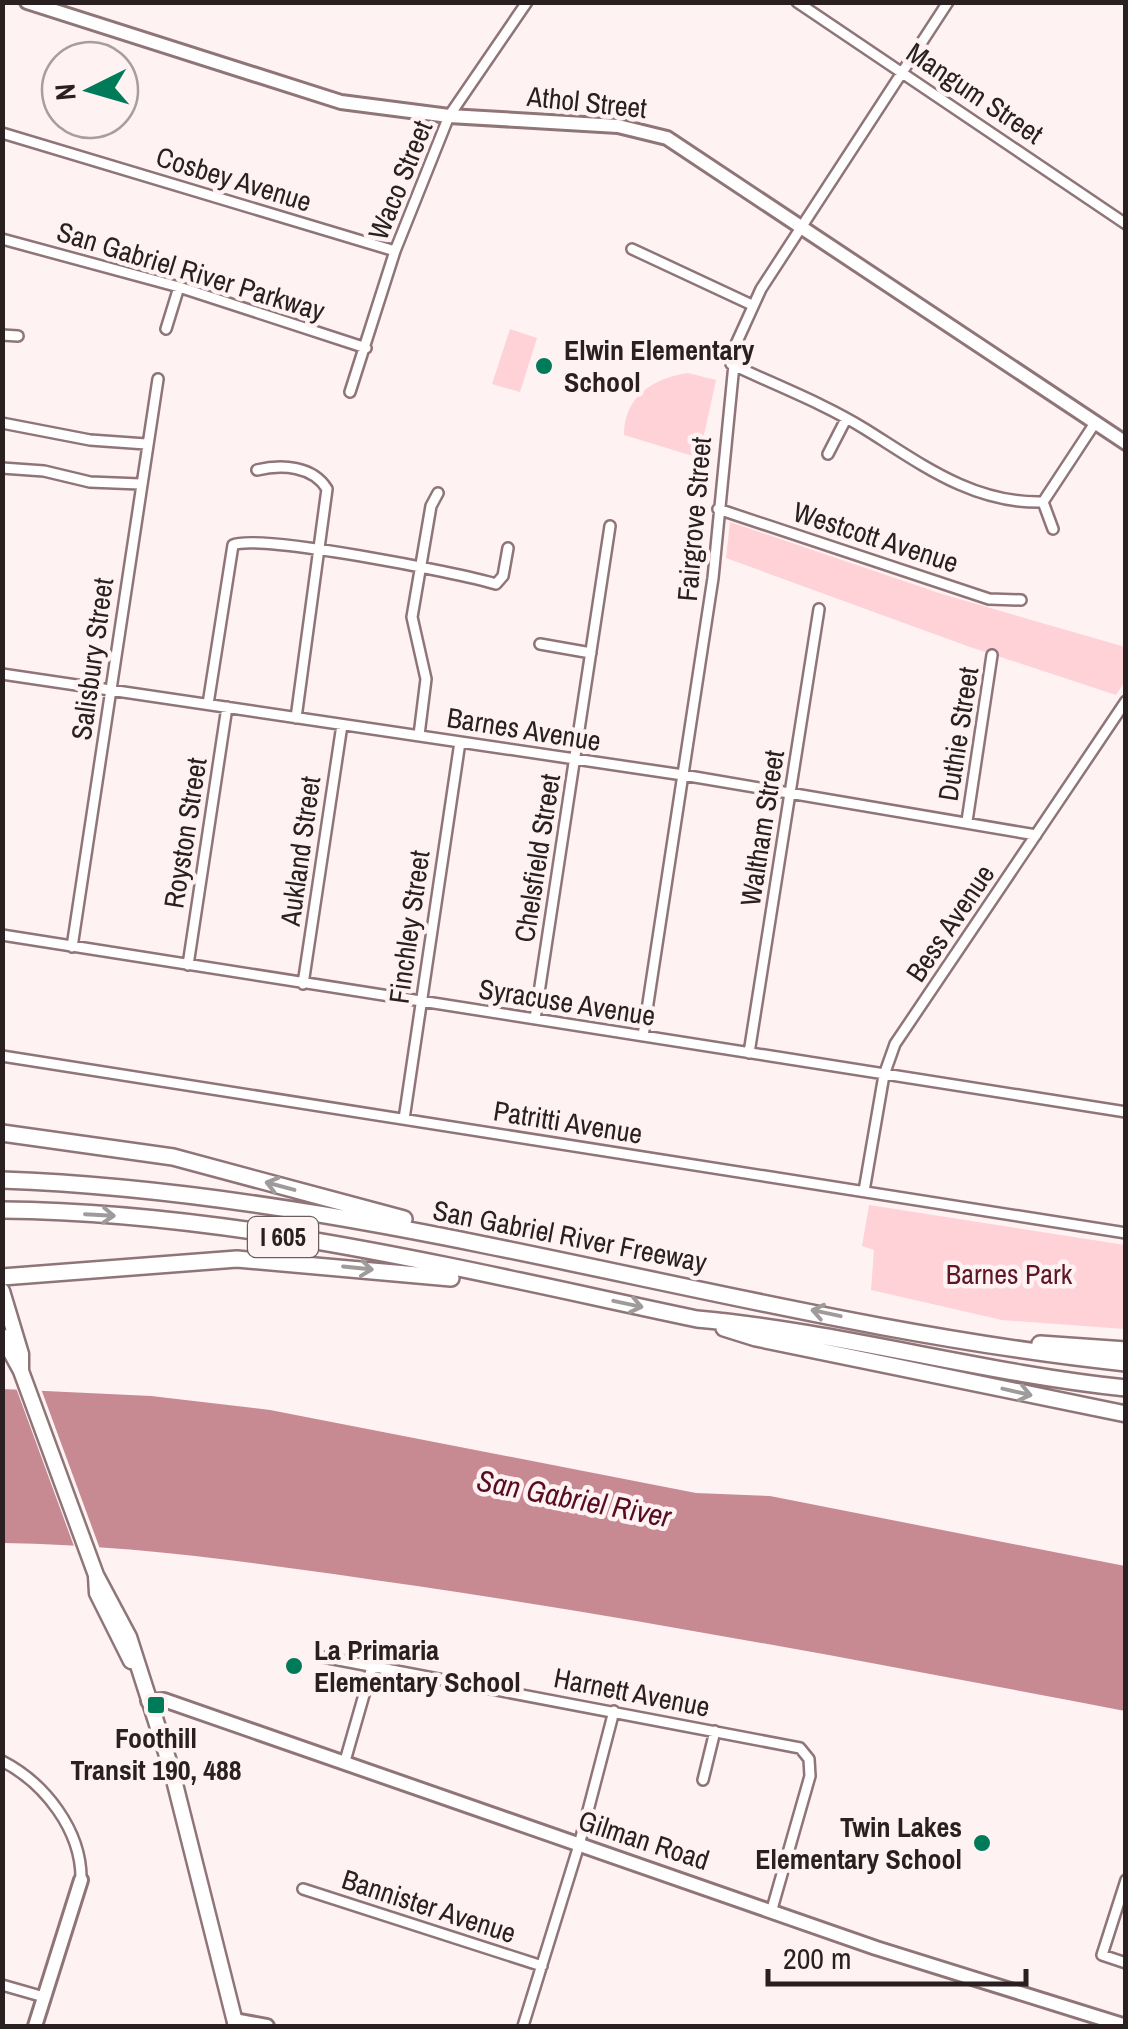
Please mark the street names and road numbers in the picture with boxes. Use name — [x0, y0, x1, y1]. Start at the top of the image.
street label: Mangum Street — [899, 33, 1051, 153]
street label: Athol Street — [524, 77, 649, 127]
street label: Waco Street — [359, 115, 441, 245]
street label: Cosbey Avenue — [152, 137, 316, 221]
street label: San Gabriel River Parkway — [52, 212, 330, 330]
street label: Fairgrove Street — [668, 435, 720, 603]
street label: Westcott Avenue — [789, 492, 963, 582]
street label: Salisbury Street — [62, 575, 122, 743]
street label: Duthie Street — [929, 664, 987, 804]
street label: Barnes Avenue — [444, 698, 604, 760]
street label: Waltham Street — [731, 747, 793, 909]
street label: Royston Street — [154, 755, 216, 911]
street label: Chelsfield Street — [505, 771, 569, 945]
street label: Aukland Street — [271, 774, 329, 929]
street label: Finchley Street — [379, 848, 439, 1006]
street label: Bess Avenue — [897, 857, 1003, 989]
street label: Syracuse Avenue — [476, 969, 658, 1035]
street label: Patritti Avenue — [491, 1091, 645, 1153]
street label: San Gabriel River Freeway — [430, 1191, 711, 1281]
road number: I 605 — [248, 1217, 318, 1257]
street label: Harnett Avenue — [551, 1658, 713, 1726]
street label: Gilman Road — [574, 1801, 714, 1879]
street label: Bannister Avenue — [337, 1860, 521, 1952]

